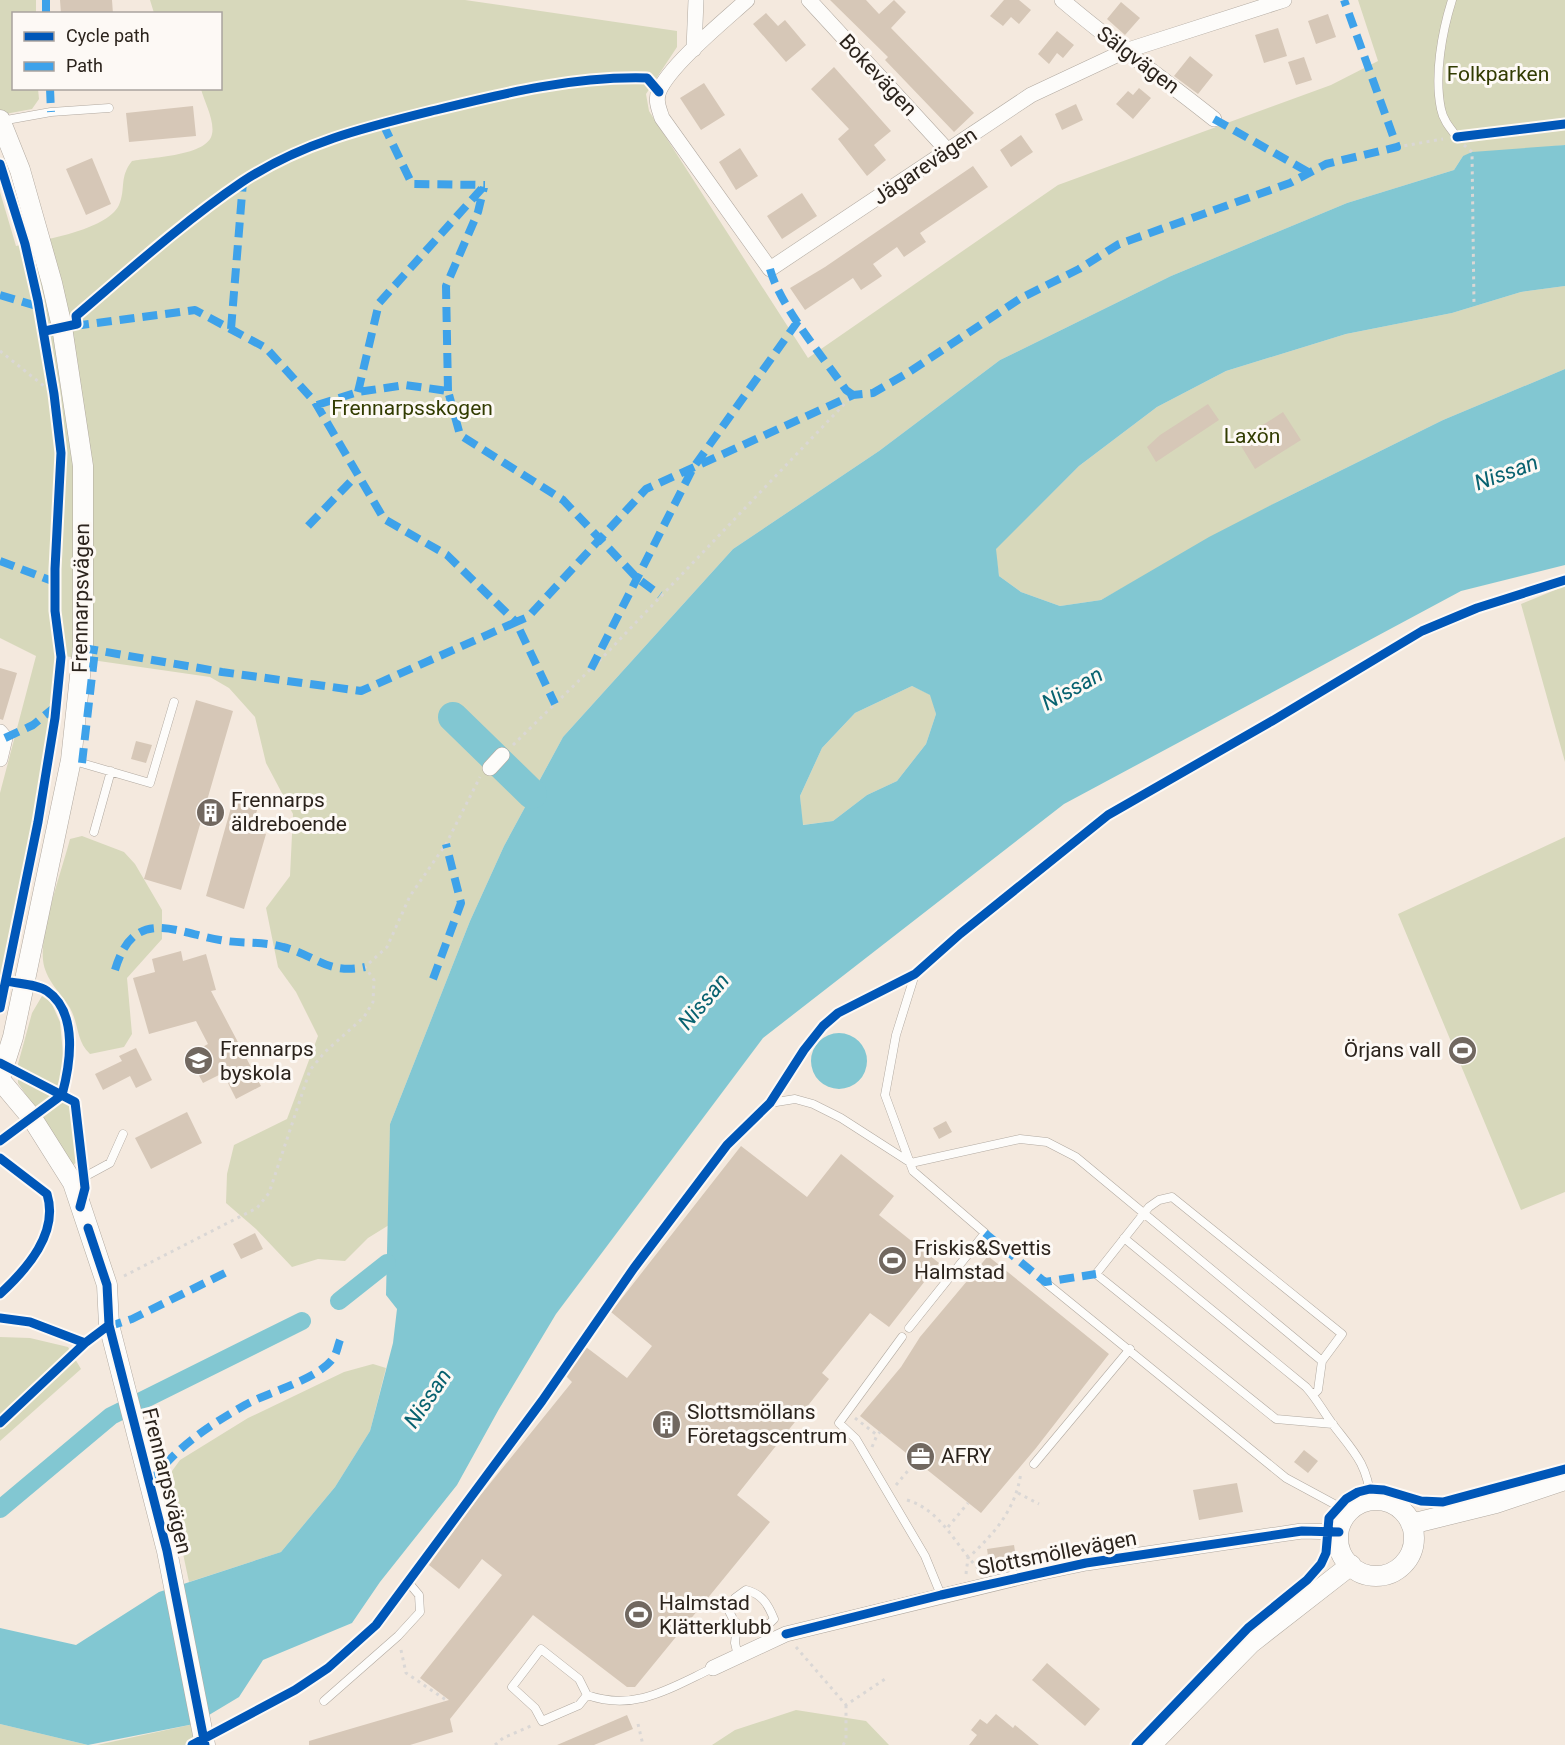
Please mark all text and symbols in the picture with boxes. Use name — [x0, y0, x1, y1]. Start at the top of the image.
legend — [12, 12, 222, 90]
street label: Sälgvägen — [1092, 21, 1184, 99]
text: Cycle path — [66, 25, 150, 46]
street label: Bokevägen — [834, 29, 922, 121]
text: Path — [66, 55, 103, 76]
park label: Folkparken — [1447, 62, 1549, 86]
street label: Jägarevägen — [868, 122, 982, 210]
park label: Frennarpsskogen — [331, 396, 493, 420]
park label: Laxön — [1224, 424, 1280, 448]
water label: Nissan — [1471, 449, 1541, 495]
street label: Frennarpsvägen — [68, 523, 94, 673]
water label: Nissan — [1037, 662, 1107, 715]
place label: Frennarps äldreboende — [231, 788, 347, 836]
building icon: Frennarps äldreboende — [194, 796, 226, 828]
water label: Nissan — [673, 968, 734, 1035]
sports icon: Örjans vall — [1446, 1034, 1478, 1066]
place label: Frennarps byskola — [220, 1037, 314, 1085]
place label: Örjans vall — [1344, 1038, 1441, 1062]
school or university icon: Frennarps byskola — [183, 1045, 215, 1077]
place label: Friskis&Svettis Halmstad — [914, 1236, 1051, 1284]
sports icon: Friskis&Svettis Halmstad — [877, 1244, 909, 1276]
water label: Nissan — [399, 1364, 456, 1433]
place label: Slottsmöllans Företagscentrum — [687, 1400, 847, 1448]
street label: Frennarpsvägen — [137, 1405, 197, 1557]
building icon: Slottsmöllans Företagscentrum — [650, 1408, 682, 1440]
office icon: AFRY — [904, 1440, 936, 1472]
place label: AFRY — [941, 1444, 992, 1468]
street label: Slottsmöllevägen — [975, 1526, 1139, 1580]
place label: Halmstad Klätterklubb — [659, 1591, 772, 1639]
sports icon: Halmstad Klätterklubb — [622, 1599, 654, 1631]

